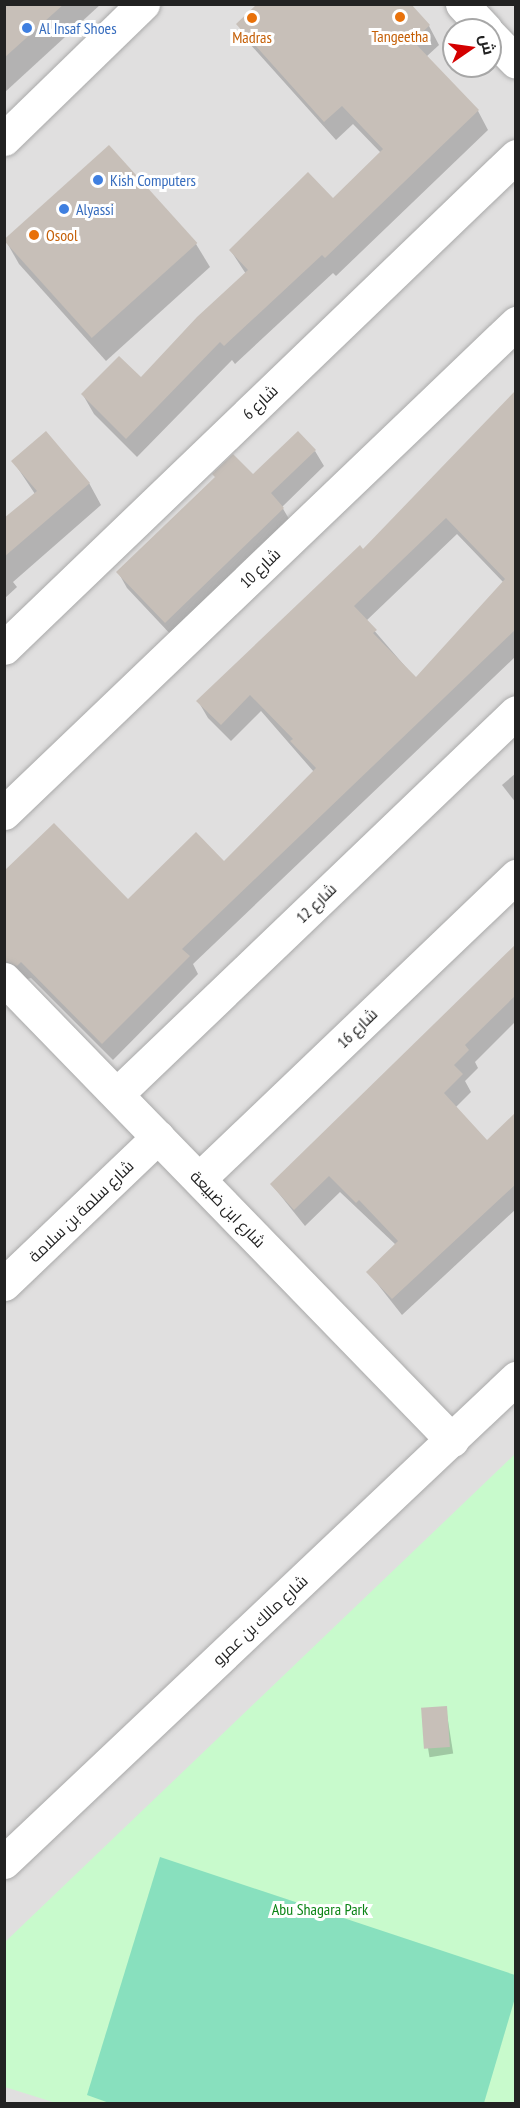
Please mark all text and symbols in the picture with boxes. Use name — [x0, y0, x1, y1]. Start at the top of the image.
marker: Tangeetha — [393, 10, 407, 24]
marker: Madras — [245, 11, 259, 25]
place label: Al Insaf Shoes — [39, 18, 117, 38]
north arrow — [442, 18, 502, 78]
marker: Al Insaf Shoes — [20, 21, 34, 35]
place label: Tangeetha — [371, 26, 429, 46]
place label: Madras — [232, 27, 272, 47]
text: ش — [476, 32, 500, 57]
place label: Kish Computers — [110, 170, 196, 190]
marker: Kish Computers — [91, 173, 105, 187]
place label: Alyassi — [76, 199, 114, 219]
marker: Alyassi — [57, 202, 71, 216]
place label: Osool — [46, 225, 78, 245]
marker: Osool — [27, 228, 41, 242]
street label: شارع 6 — [238, 381, 282, 423]
street label: شارع 10 — [236, 544, 284, 592]
street label: شارع 12 — [292, 879, 340, 927]
street label: شارع 16 — [333, 1004, 381, 1052]
street label: شارع سلمة بن سلامة — [25, 1156, 137, 1266]
street label: شارع ابن ضبيعة — [187, 1167, 269, 1251]
street label: شارع مالك بن عمرو — [209, 1571, 311, 1669]
park label: Abu Shagara Park — [272, 1899, 368, 1919]

